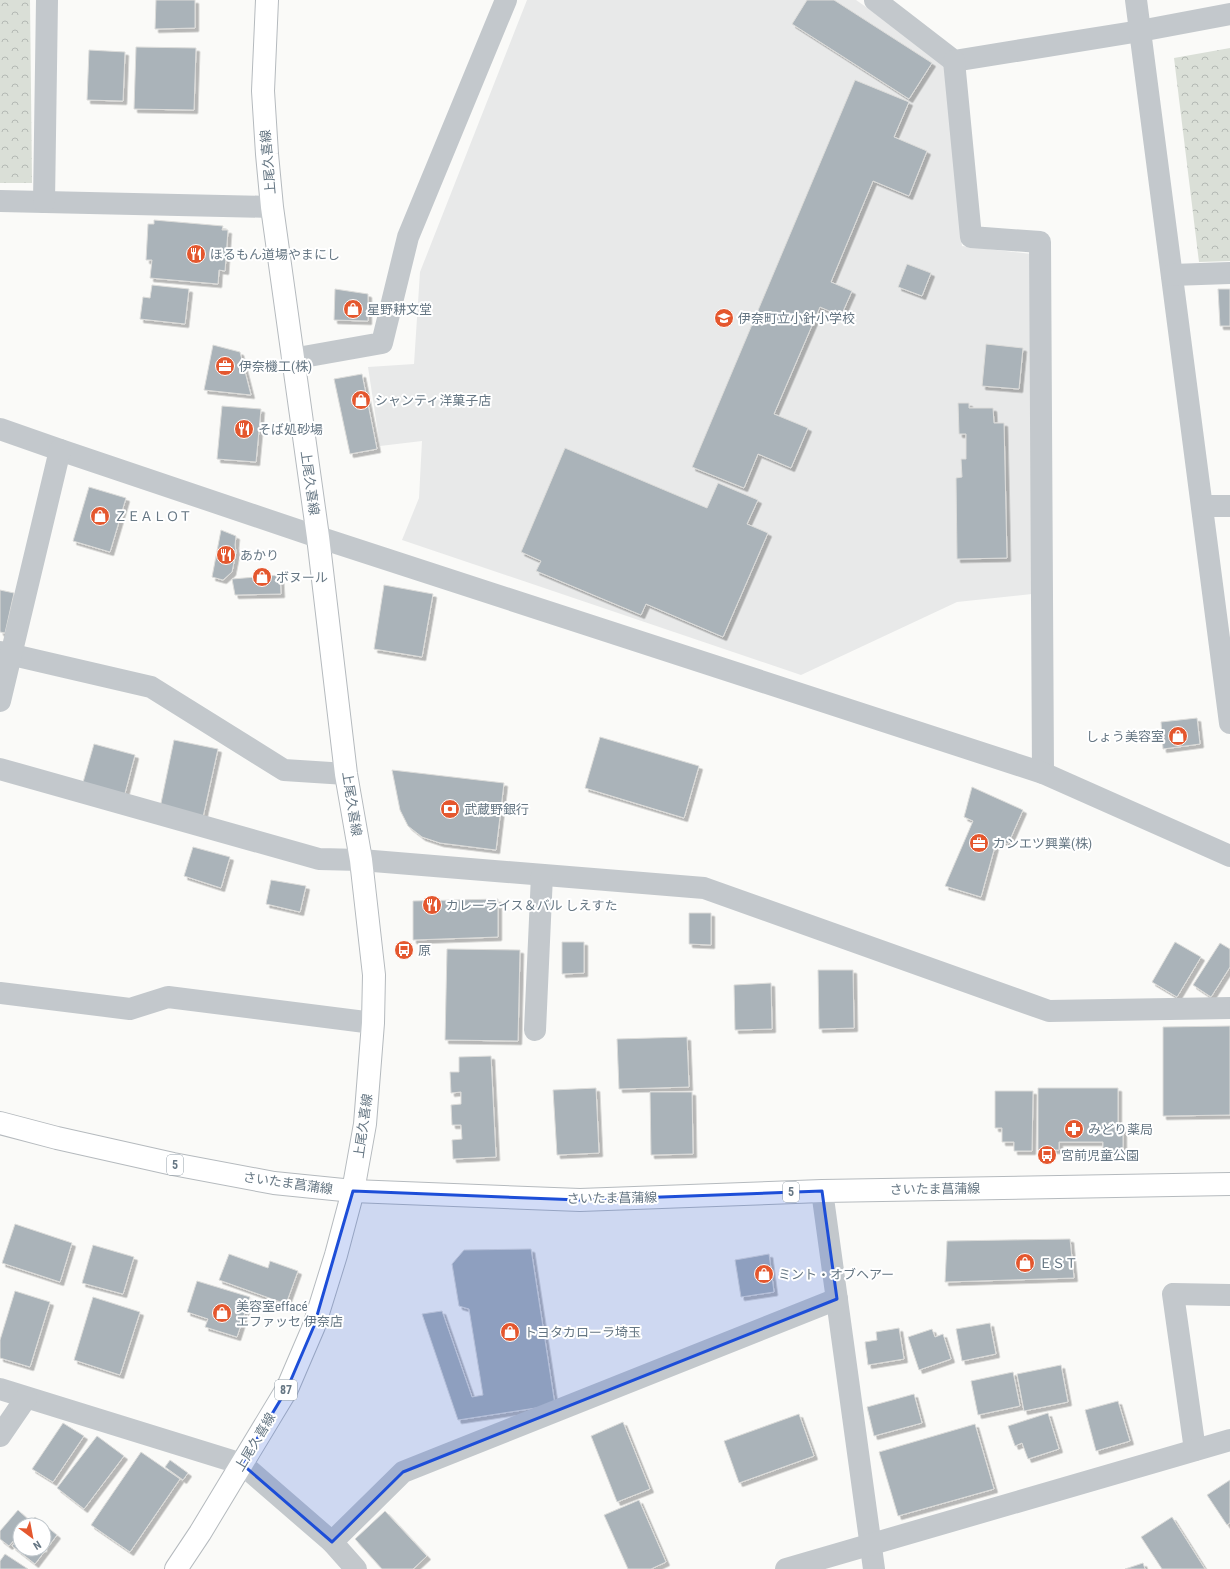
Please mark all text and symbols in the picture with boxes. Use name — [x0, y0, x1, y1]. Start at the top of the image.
street label: 上尾久喜線 — [258, 129, 278, 195]
restaurant icon: ほるもん道場やまにし — [185, 243, 207, 265]
place label: ほるもん道場やまにし — [210, 247, 340, 262]
shop icon: 星野耕文堂 — [342, 298, 364, 320]
place label: 星野耕文堂 — [367, 302, 432, 317]
school or university icon: 伊奈町立小針小学校 — [713, 307, 735, 329]
place label: 伊奈町立小針小学校 — [738, 311, 855, 326]
office icon: 伊奈機工(株) — [214, 355, 236, 377]
place label: 伊奈機工(株) — [239, 359, 312, 374]
shop icon: シャンティ洋菓子店 — [350, 389, 372, 411]
place label: シャンティ洋菓子店 — [375, 393, 491, 408]
restaurant icon: そば処砂場 — [233, 418, 255, 440]
place label: そば処砂場 — [258, 422, 323, 437]
street label: 上尾久喜線 — [298, 450, 322, 516]
shop icon: ＺＥＡＬＯＴ — [89, 505, 111, 527]
place label: ＺＥＡＬＯＴ — [114, 509, 192, 524]
restaurant icon: あかり — [215, 544, 237, 566]
place label: あかり — [240, 548, 279, 563]
shop icon: ボヌール — [251, 566, 273, 588]
place label: ボヌール — [276, 570, 328, 585]
shop icon: しょう美容室 — [1167, 725, 1189, 747]
place label: しょう美容室 — [1086, 729, 1164, 744]
street label: 上尾久喜線 — [340, 771, 364, 837]
bank icon: 武蔵野銀行 — [439, 798, 461, 820]
place label: 武蔵野銀行 — [464, 802, 529, 817]
office icon: カンエツ興業(株) — [968, 832, 990, 854]
place label: カンエツ興業(株) — [993, 836, 1092, 851]
restaurant icon: カレーライス＆バル しえすた — [421, 894, 443, 916]
place label: カレーライス＆バル しえすた — [446, 898, 618, 913]
bus stop icon: 原 — [393, 939, 415, 961]
place label: 原 — [418, 943, 431, 958]
street label: 上尾久喜線 — [351, 1093, 375, 1159]
pharmacy icon: みどり薬局 — [1063, 1118, 1085, 1140]
place label: みどり薬局 — [1088, 1122, 1153, 1137]
bus stop icon: 宮前児童公園 — [1036, 1144, 1058, 1166]
place label: 宮前児童公園 — [1061, 1148, 1139, 1163]
road number: 5 — [167, 1155, 183, 1175]
street label: さいたま菖蒲線 — [242, 1169, 334, 1197]
street label: さいたま菖蒲線 — [890, 1181, 980, 1197]
road number: 5 — [783, 1182, 799, 1202]
street label: さいたま菖蒲線 — [567, 1190, 657, 1206]
shop icon: ＥＳＴ — [1014, 1252, 1036, 1274]
place label: ＥＳＴ — [1039, 1256, 1078, 1271]
shop icon: ミント・オブヘアー — [753, 1263, 775, 1285]
place label: ミント・オブヘアー — [778, 1267, 894, 1282]
place label: 美容室effacé エファッセ 伊奈店 — [236, 1299, 343, 1329]
shop icon: 美容室effacé エファッセ 伊奈店 — [211, 1302, 233, 1324]
shop icon: トヨタカローラ埼玉 — [499, 1321, 521, 1343]
place label: トヨタカローラ埼玉 — [524, 1325, 641, 1340]
road number: 87 — [275, 1380, 297, 1400]
street label: 上尾久喜線 — [232, 1410, 278, 1474]
north arrow — [12, 1517, 52, 1557]
text: N — [31, 1538, 43, 1552]

